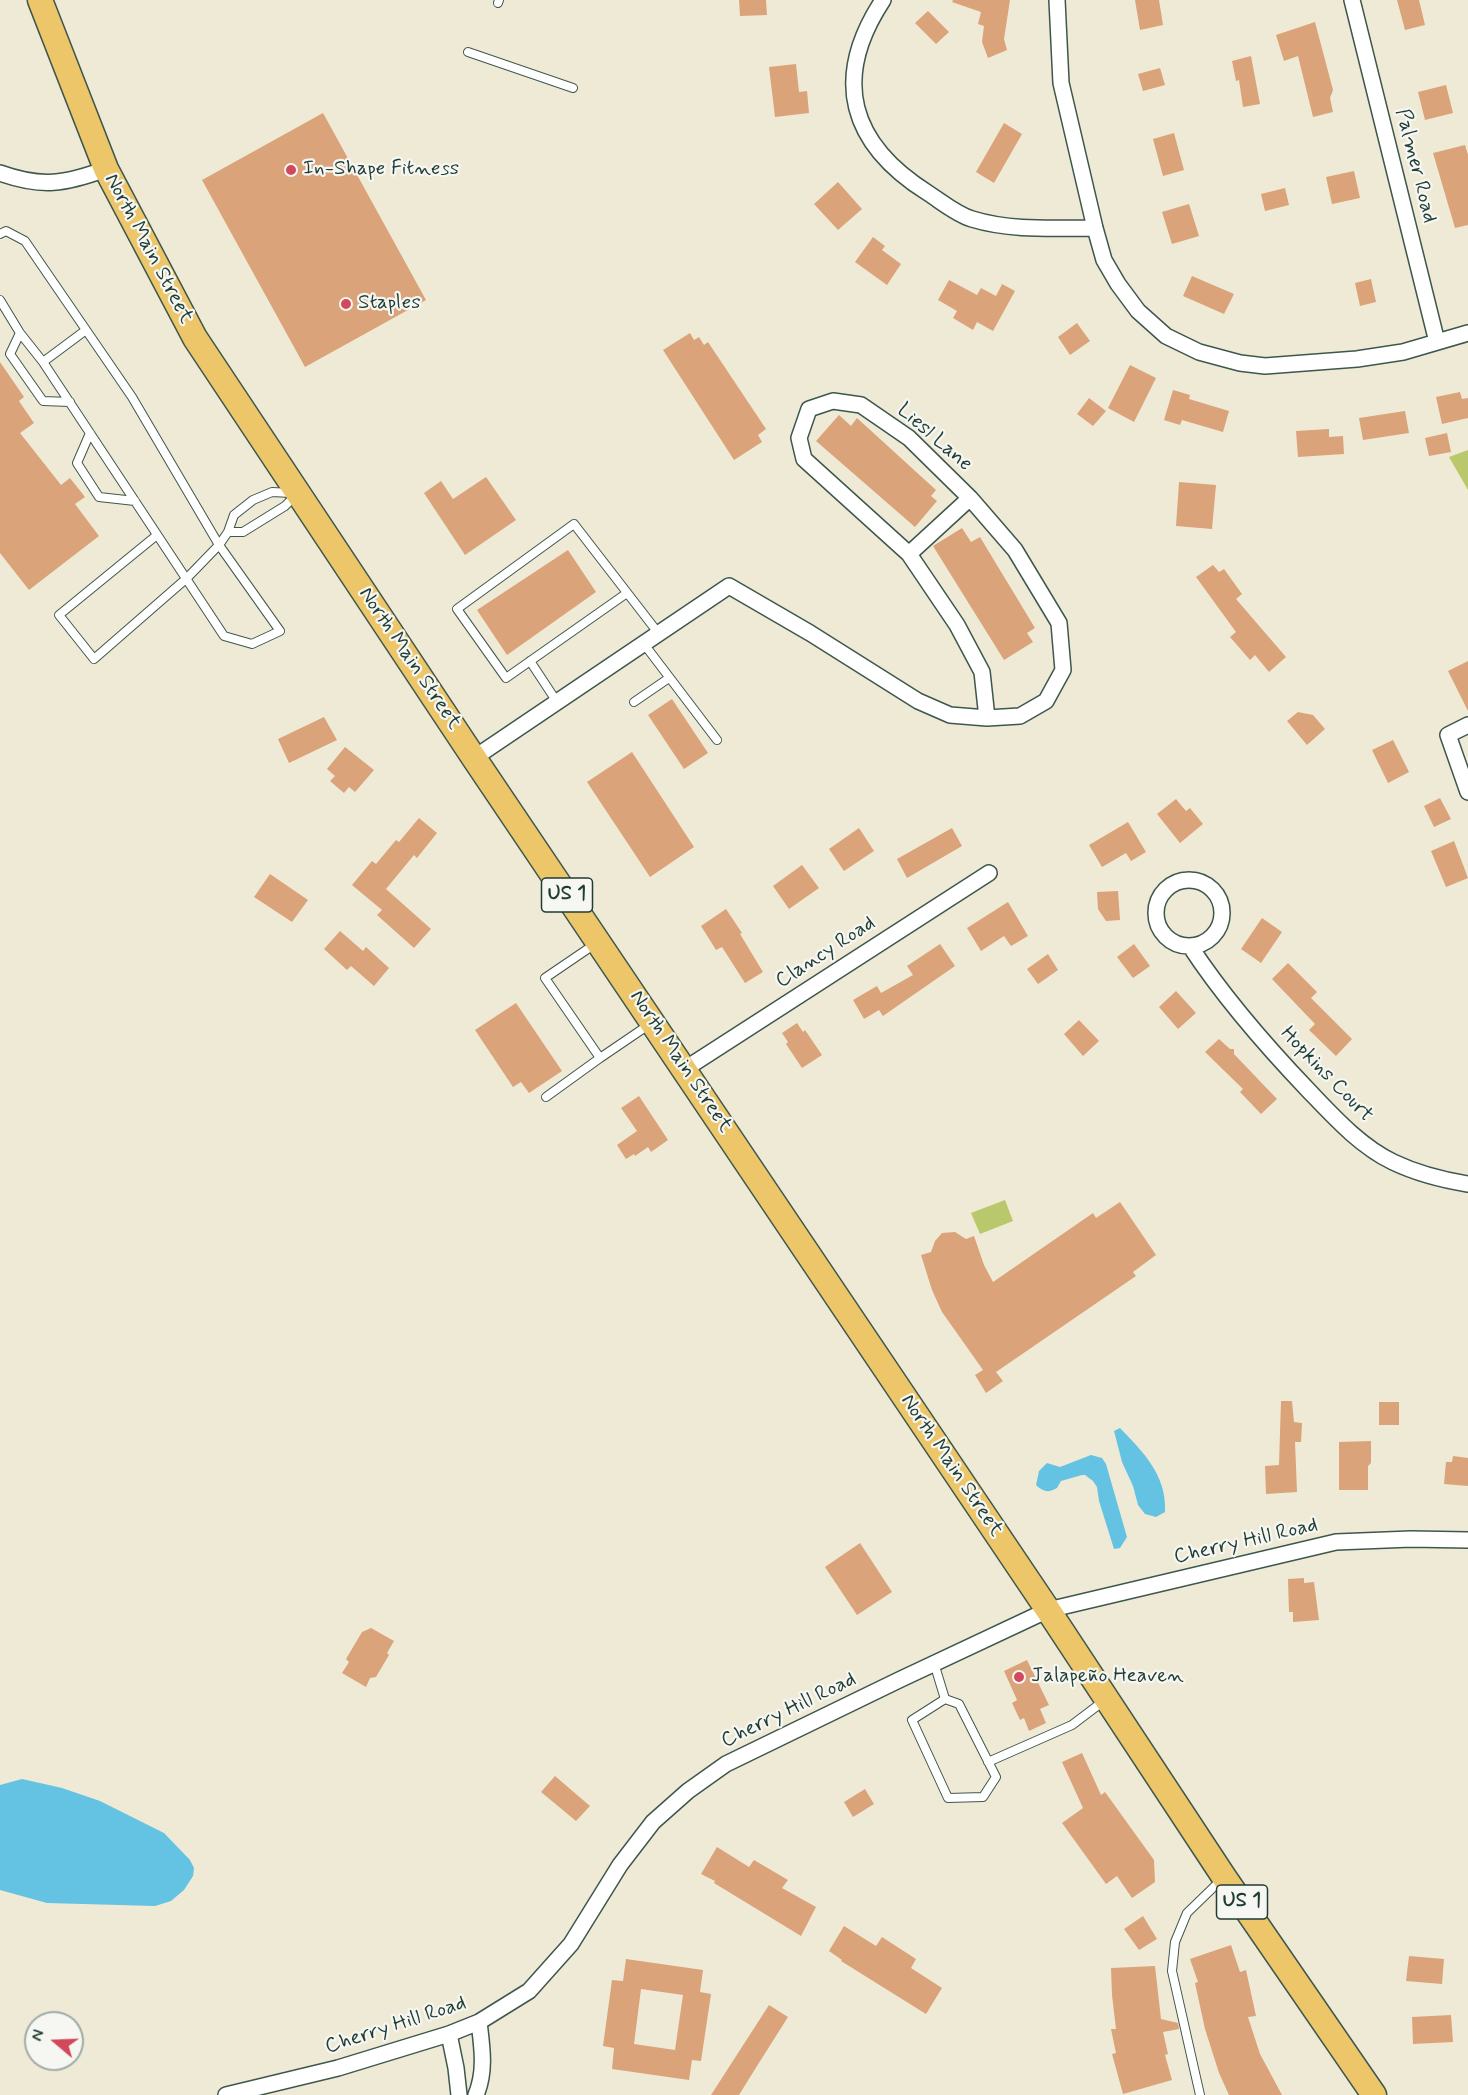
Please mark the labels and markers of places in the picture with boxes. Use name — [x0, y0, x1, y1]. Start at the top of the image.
place label: In-Shape Fitness — [303, 157, 459, 183]
marker: In-Shape Fitness — [284, 163, 298, 177]
place label: Staples — [358, 291, 421, 317]
marker: Staples — [339, 297, 353, 311]
place label: Jalapeño Heaven — [1031, 1664, 1184, 1690]
marker: Jalapeño Heaven — [1012, 1670, 1026, 1684]

